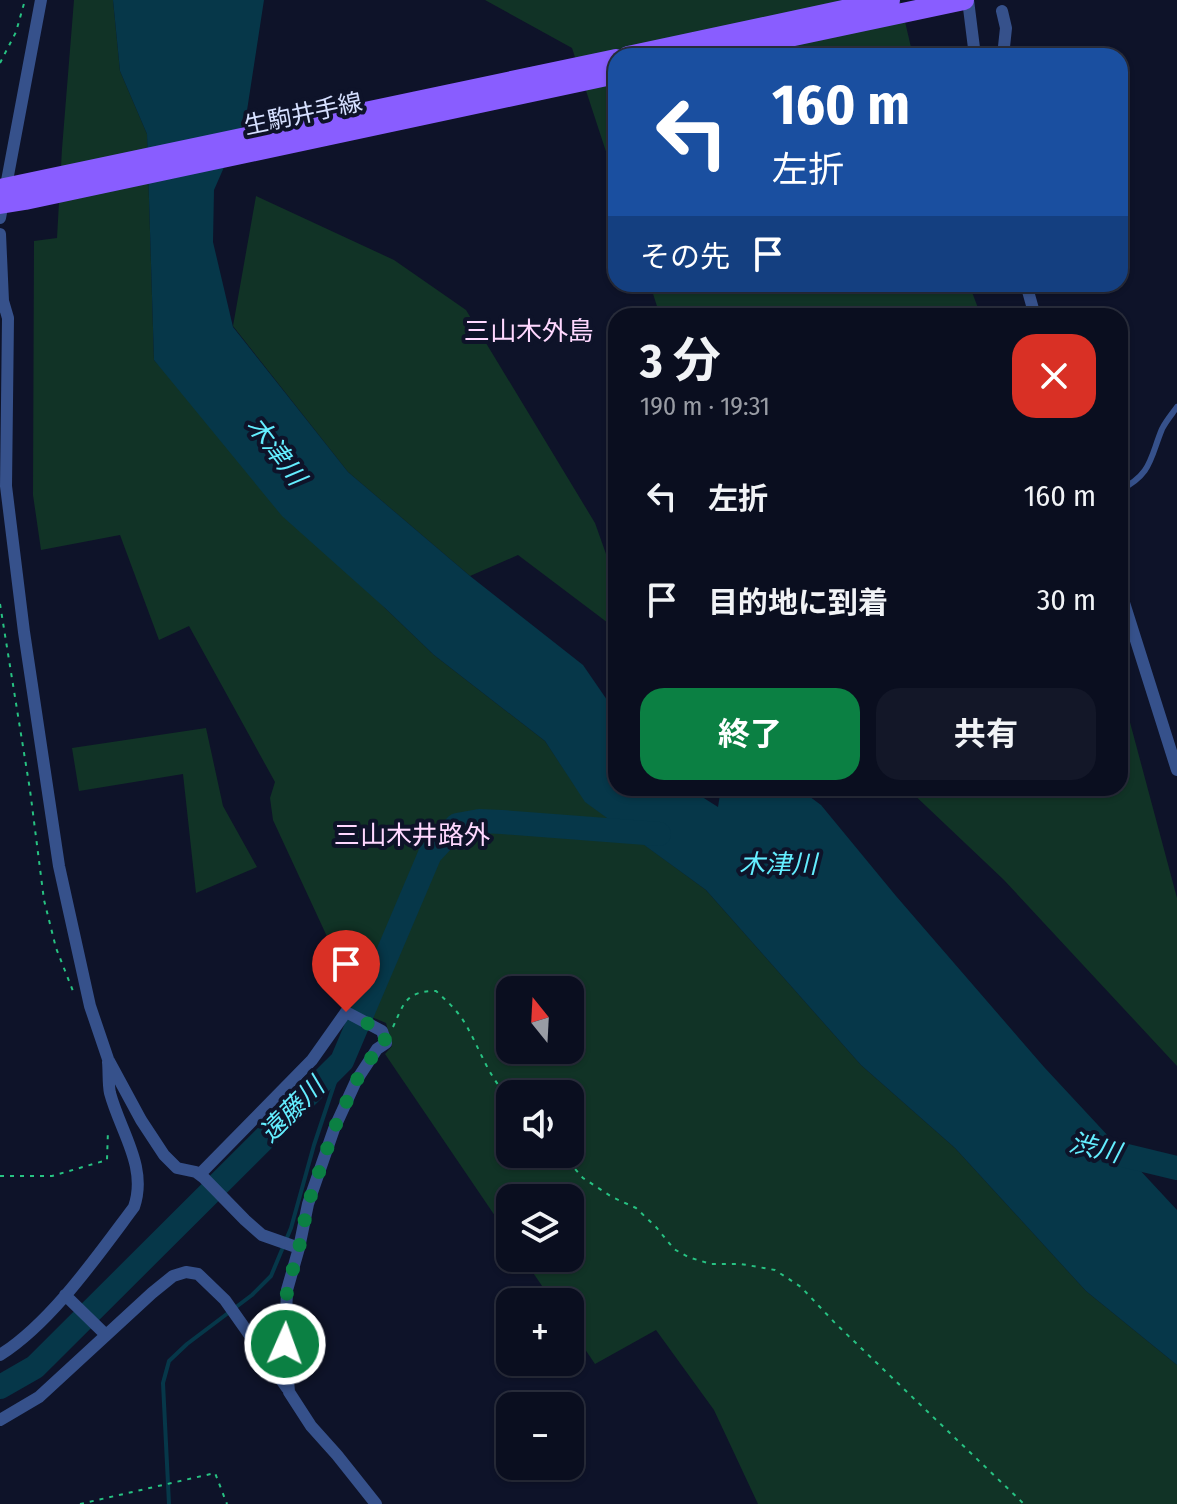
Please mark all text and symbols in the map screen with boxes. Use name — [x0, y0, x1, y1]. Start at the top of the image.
text: 160 m — [772, 72, 910, 139]
icon: left — [640, 80, 744, 184]
street label: 生駒井手線 — [241, 88, 365, 140]
text: 左折 — [772, 148, 844, 192]
icon: arrive — [746, 232, 790, 276]
text: その先 — [640, 239, 730, 275]
district label: 三山木外島 — [464, 316, 594, 347]
text: 3 分 — [640, 332, 721, 390]
button: close — [1012, 334, 1096, 418]
text: 190 m · 19:31 — [640, 391, 770, 422]
water label: 木津川 — [240, 411, 314, 494]
icon: left — [640, 474, 684, 518]
text: 160 m — [1024, 478, 1096, 514]
text: 左折 — [708, 481, 768, 517]
icon: arrive — [640, 578, 684, 622]
text: 30 m — [1037, 582, 1096, 618]
text: 目的地に到着 — [708, 585, 888, 621]
button: 終了 — [640, 688, 860, 780]
button: 共有 — [876, 688, 1096, 780]
district label: 三山木井路外 — [334, 820, 490, 851]
water label: 木津川 — [739, 849, 820, 880]
pin — [312, 930, 380, 1012]
icon: arrive — [324, 942, 368, 986]
north arrow — [496, 976, 584, 1064]
map controls — [496, 976, 584, 1480]
water label: 遠藤川 — [253, 1069, 333, 1149]
button: sound — [496, 1080, 584, 1168]
water label: 渋川 — [1066, 1127, 1127, 1170]
button: layers — [496, 1184, 584, 1272]
button: + — [496, 1288, 584, 1376]
position arrow — [243, 1302, 327, 1386]
button: − — [496, 1392, 584, 1480]

